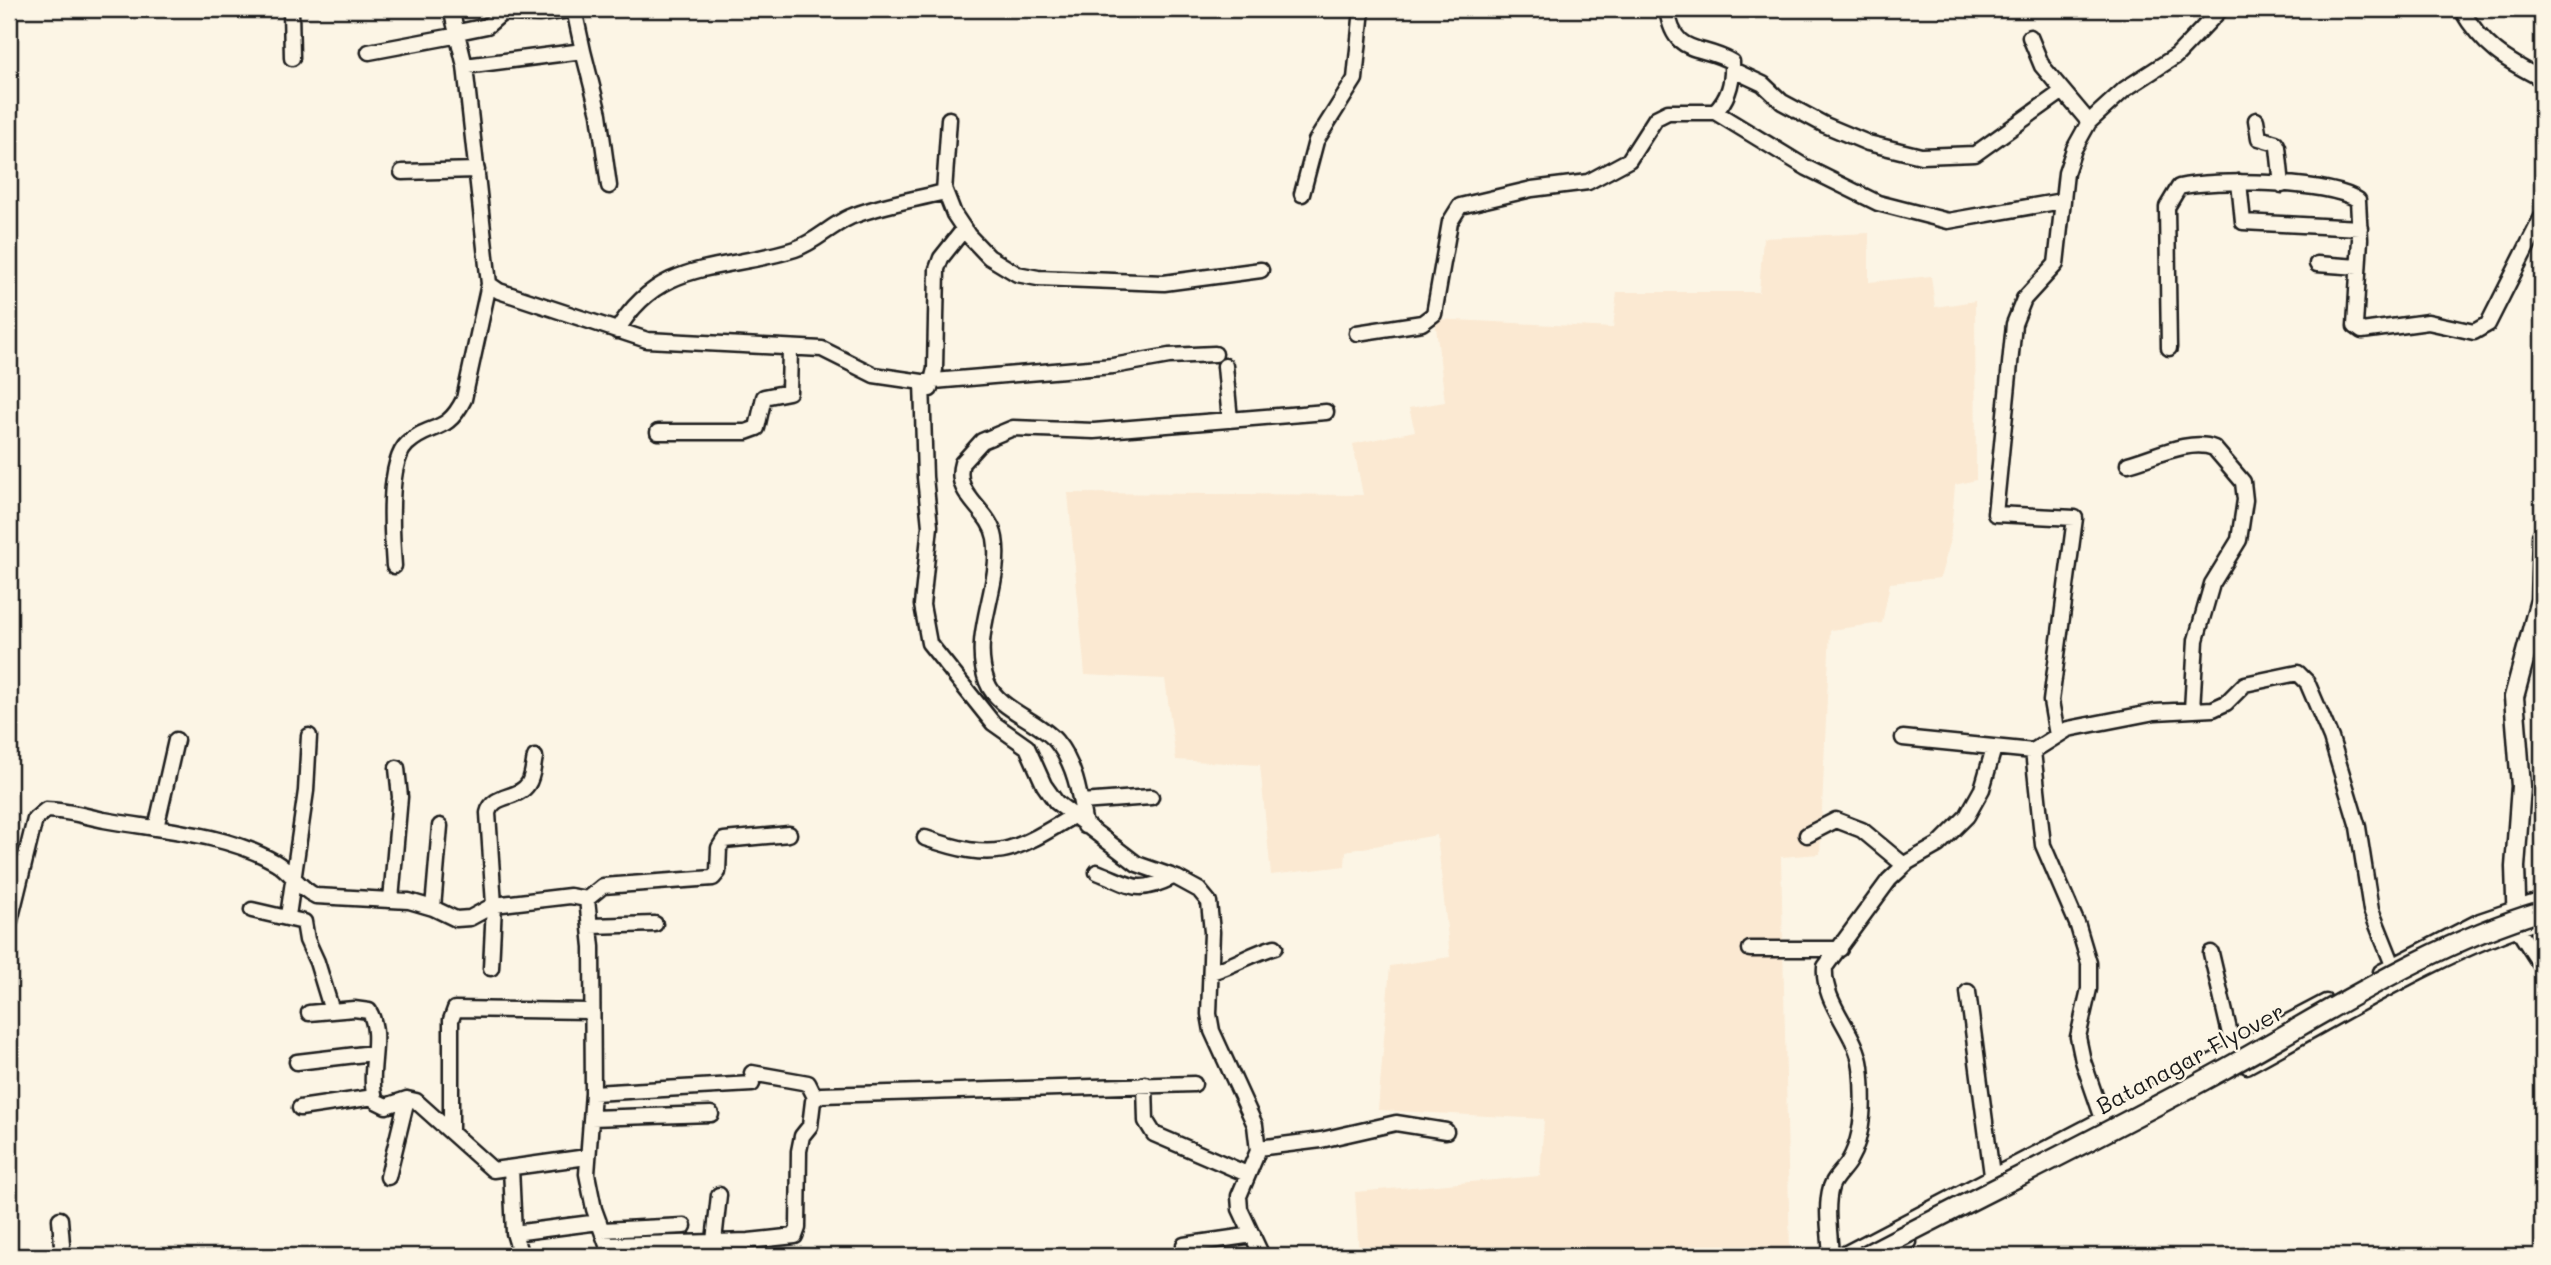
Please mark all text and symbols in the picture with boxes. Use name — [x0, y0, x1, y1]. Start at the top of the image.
street label: Batanagar Flyover — [2091, 996, 2289, 1120]

